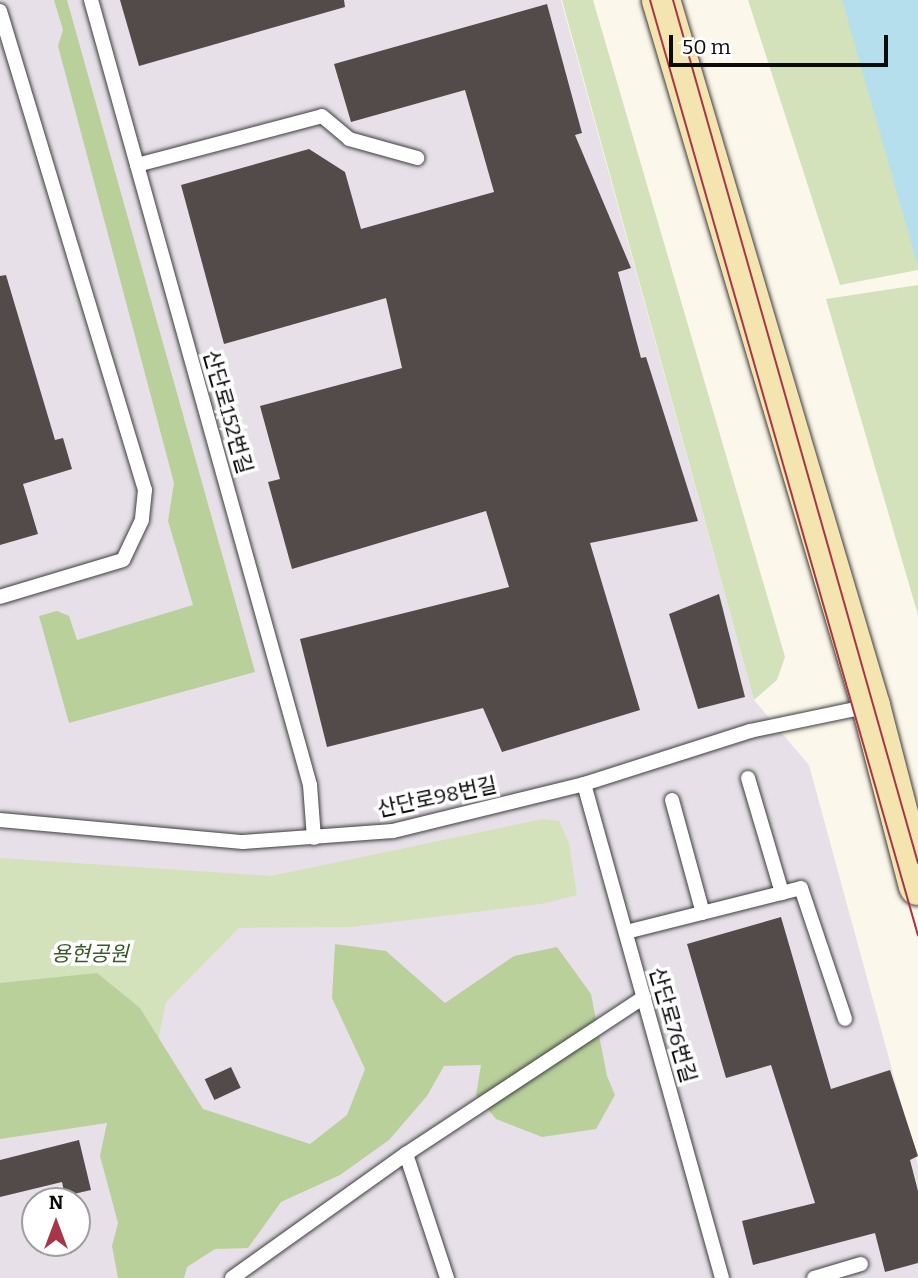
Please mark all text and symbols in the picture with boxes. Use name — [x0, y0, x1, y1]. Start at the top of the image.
scale bar — [673, 21, 892, 65]
text: 50 m — [682, 34, 731, 60]
street label: 산단로152번길 — [198, 347, 258, 477]
street label: 산단로98번길 — [375, 772, 499, 822]
park label: 용현공원 — [51, 941, 129, 967]
street label: 산단로76번길 — [644, 964, 702, 1086]
north arrow — [21, 1187, 91, 1257]
text: N — [49, 1191, 63, 1214]

